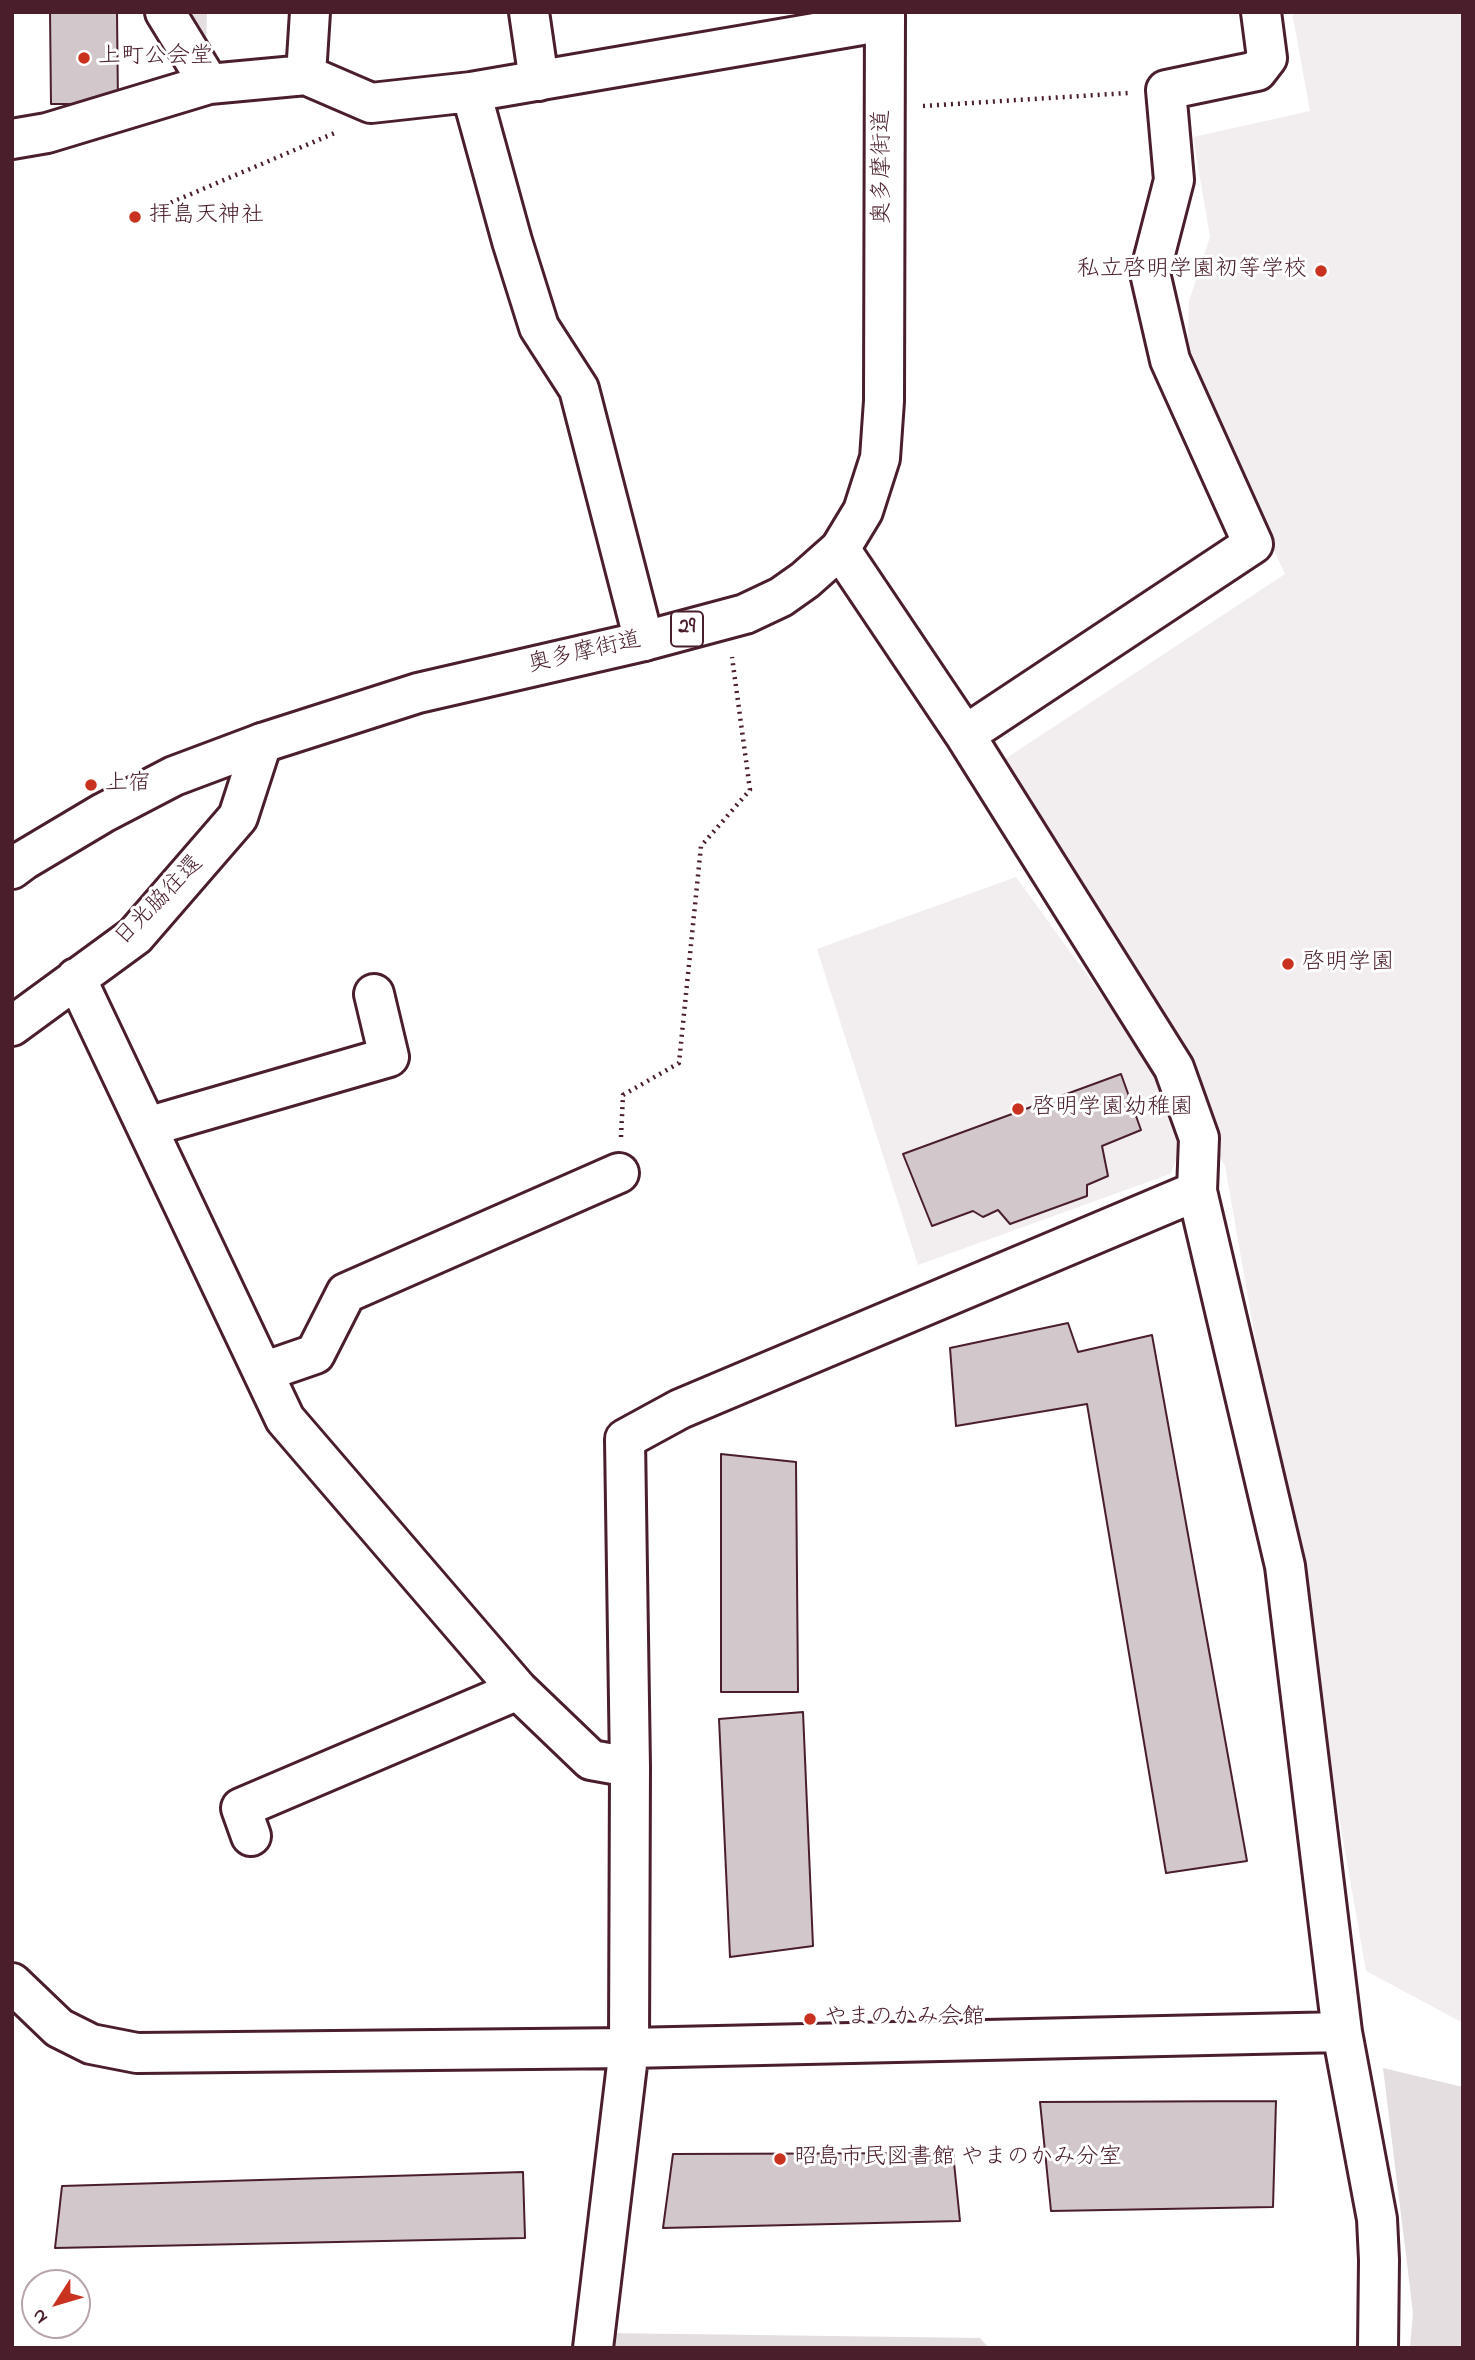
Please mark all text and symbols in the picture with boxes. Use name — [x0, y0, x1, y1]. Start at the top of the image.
place label: 上町公会堂 — [98, 44, 213, 72]
marker: 上町公会堂 — [76, 50, 92, 66]
street label: 奥多摩街道 — [870, 110, 898, 224]
place label: 拝島天神社 — [149, 203, 264, 231]
marker: 拝島天神社 — [127, 209, 143, 225]
place label: 私立啓明学園初等学校 — [1077, 257, 1307, 285]
marker: 私立啓明学園初等学校 — [1313, 263, 1329, 279]
road number: 29 — [671, 612, 703, 646]
street label: 奥多摩街道 — [526, 628, 644, 680]
place label: 上宿 — [105, 771, 151, 799]
marker: 上宿 — [83, 777, 99, 793]
street label: 日光脇往還 — [110, 851, 210, 953]
place label: 啓明学園 — [1302, 950, 1394, 978]
marker: 啓明学園 — [1280, 956, 1296, 972]
place label: 啓明学園幼稚園 — [1032, 1095, 1193, 1123]
marker: 啓明学園幼稚園 — [1010, 1101, 1026, 1117]
place label: やまのかみ会館 — [824, 2005, 985, 2033]
marker: やまのかみ会館 — [802, 2011, 818, 2027]
place label: 昭島市民図書館 やまのかみ分室 — [794, 2145, 1122, 2173]
marker: 昭島市民図書館 やまのかみ分室 — [772, 2151, 788, 2167]
north arrow — [21, 2269, 91, 2339]
text: N — [26, 2302, 55, 2329]

